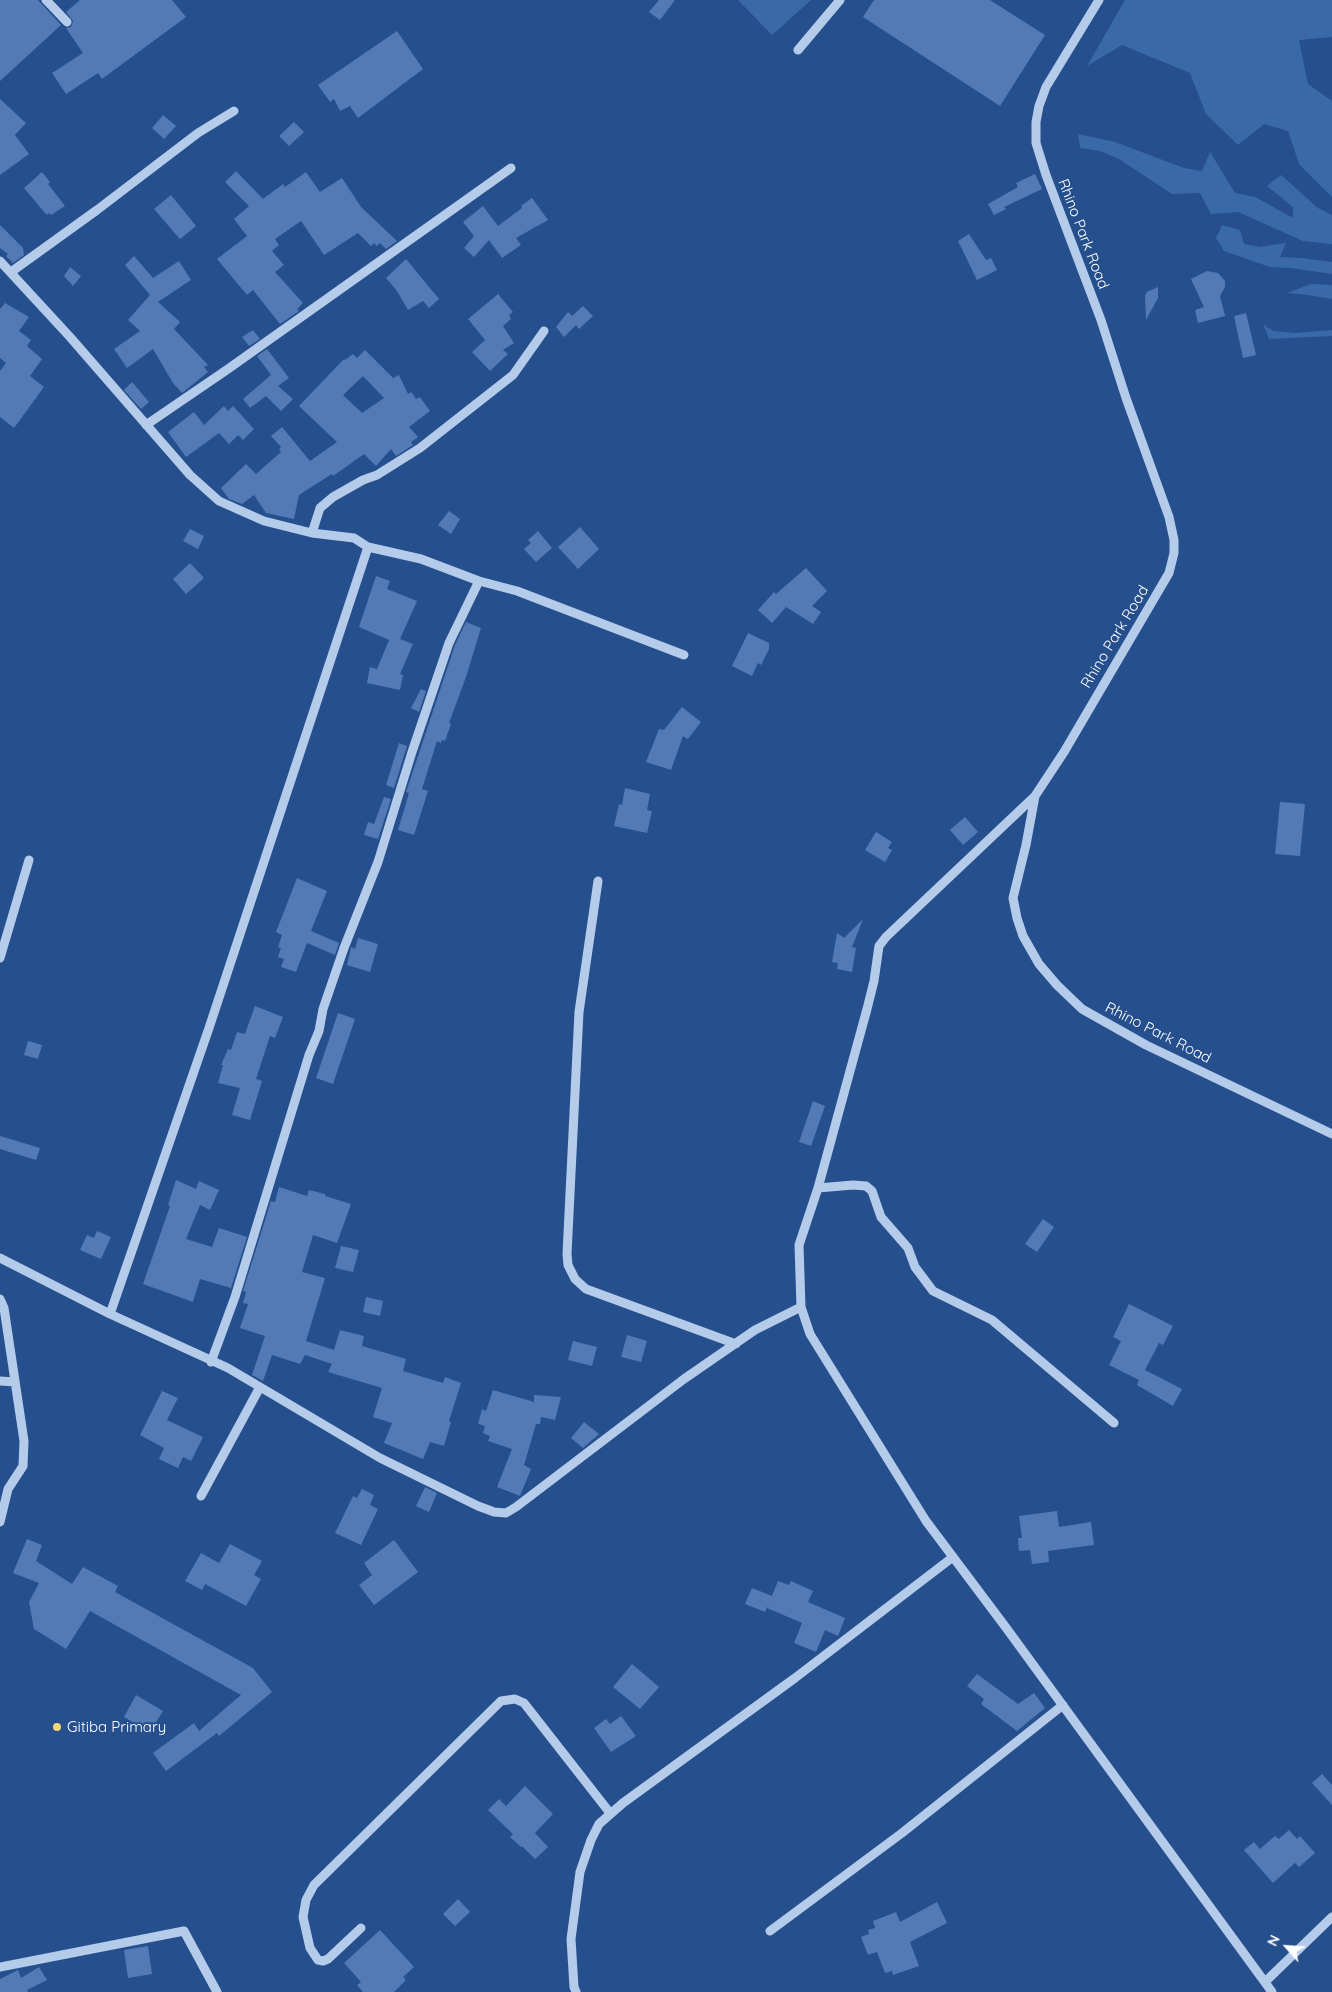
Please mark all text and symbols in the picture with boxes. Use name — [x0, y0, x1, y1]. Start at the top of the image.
street label: Rhino Park Road — [1054, 176, 1112, 292]
street label: Rhino Park Road — [1077, 582, 1153, 692]
street label: Rhino Park Road — [1102, 998, 1214, 1068]
place label: Gitiba Primary — [67, 1718, 166, 1736]
marker: Gitiba Primary — [51, 1721, 63, 1733]
north arrow — [1262, 1922, 1312, 1972]
text: N — [1263, 1932, 1284, 1949]

